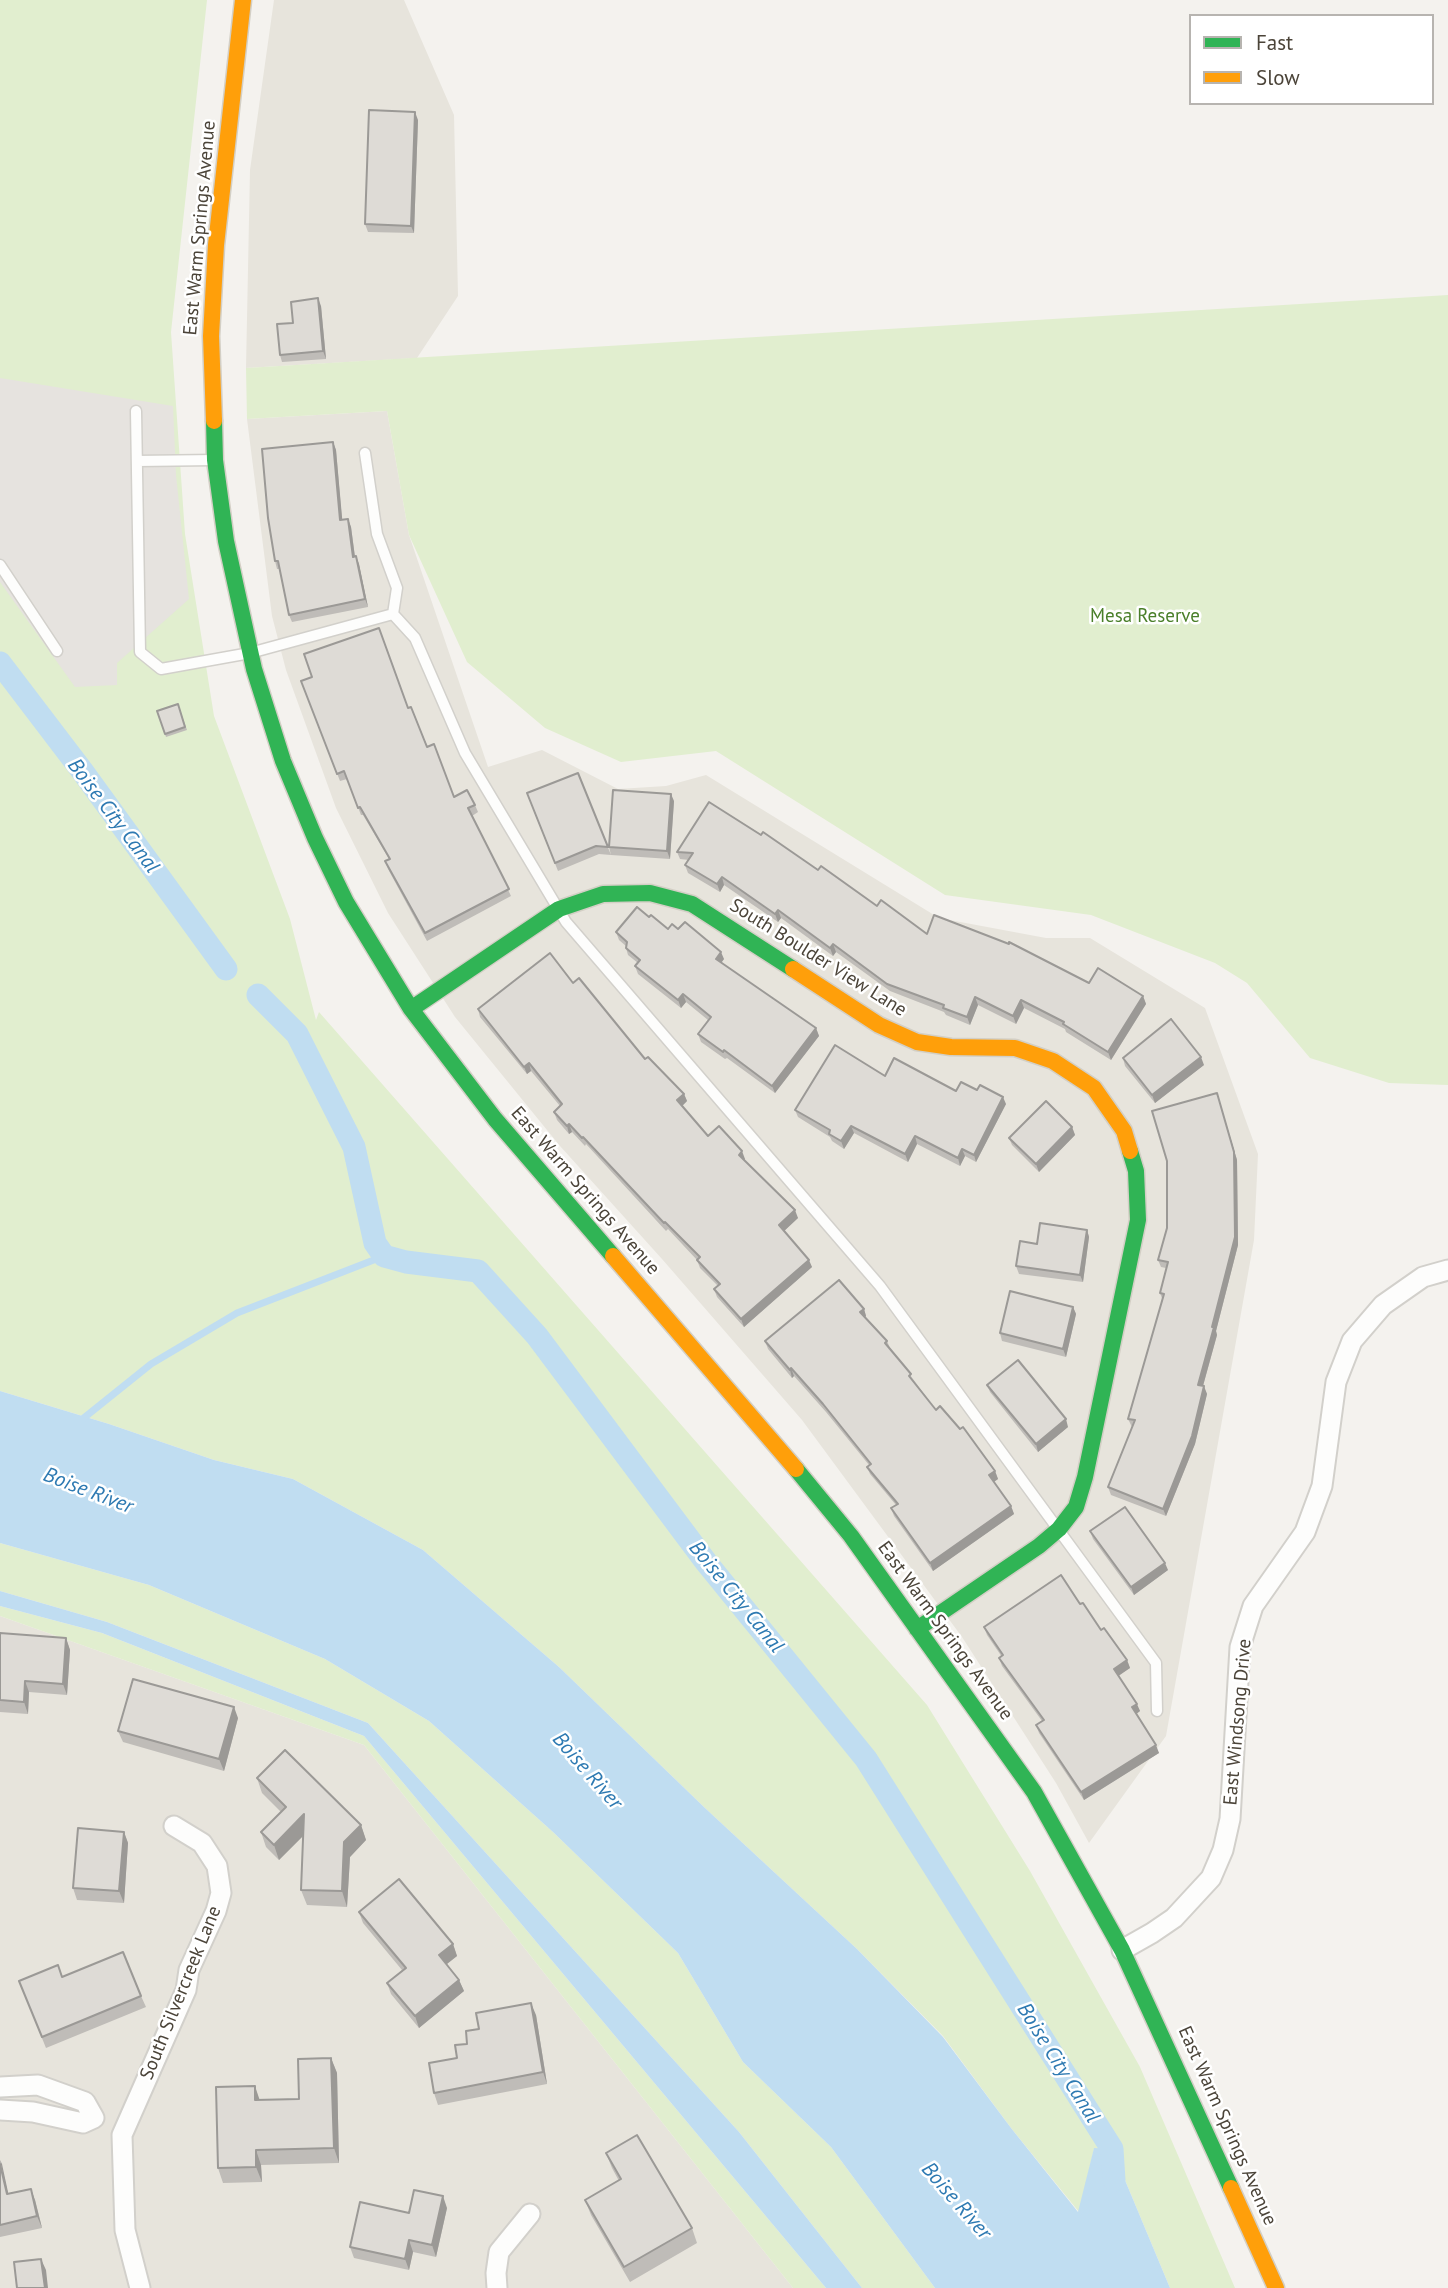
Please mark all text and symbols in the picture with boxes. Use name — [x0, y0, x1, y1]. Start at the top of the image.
legend — [1189, 14, 1434, 105]
text: Fast — [1256, 29, 1293, 56]
text: Slow — [1256, 64, 1300, 91]
street label: East Warm Springs Avenue — [179, 120, 221, 336]
park label: Mesa Reserve — [1090, 606, 1200, 628]
water label: Boise City Canal — [62, 754, 164, 878]
street label: South Boulder View Lane — [725, 894, 911, 1022]
street label: East Warm Springs Avenue — [506, 1102, 664, 1280]
water label: Boise River — [40, 1462, 136, 1520]
water label: Boise City Canal — [683, 1536, 789, 1658]
street label: East Warm Springs Avenue — [872, 1537, 1018, 1725]
street label: East Windsong Drive — [1219, 1638, 1257, 1806]
water label: Boise River — [547, 1727, 627, 1815]
street label: South Silvercreek Lane — [136, 1903, 226, 2083]
water label: Boise City Canal — [1011, 1998, 1105, 2128]
street label: East Warm Springs Avenue — [1173, 2023, 1281, 2229]
water label: Boise River — [916, 2157, 996, 2245]

